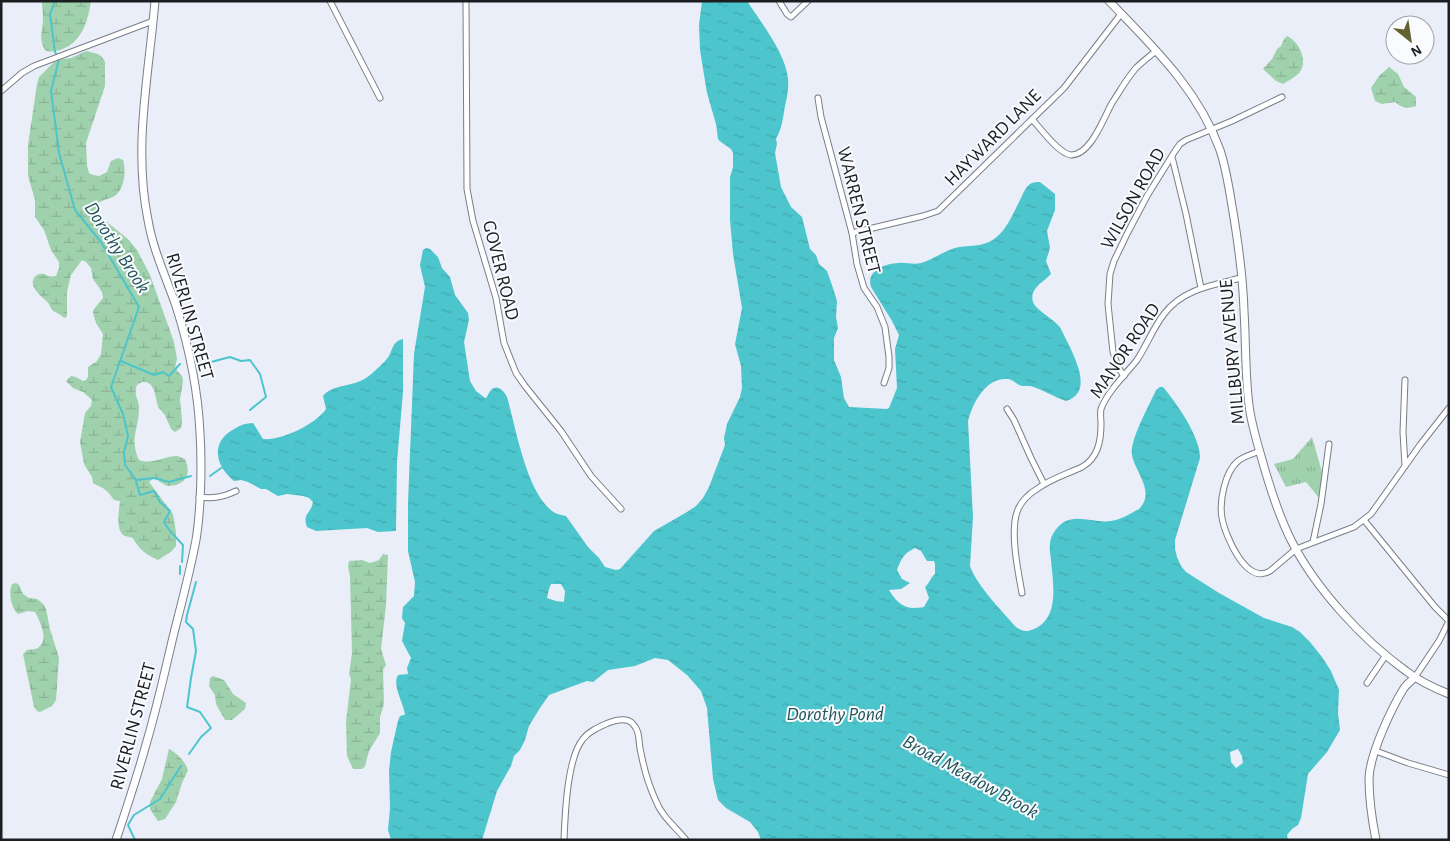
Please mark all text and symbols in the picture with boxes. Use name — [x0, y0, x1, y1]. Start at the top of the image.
north arrow — [1385, 15, 1435, 65]
text: N — [1408, 42, 1424, 59]
street label: HAYWARD LANE — [941, 86, 1045, 190]
street label: WARREN STREET — [834, 145, 883, 276]
street label: WILSON ROAD — [1098, 145, 1169, 253]
water label: Dorothy Brook — [80, 198, 154, 297]
street label: GOVER ROAD — [479, 219, 522, 322]
street label: RIVERLIN STREET — [162, 251, 217, 382]
street label: MILLBURY AVENUE — [1217, 279, 1248, 425]
street label: MANOR ROAD — [1087, 300, 1164, 402]
street label: RIVERLIN STREET — [107, 661, 160, 792]
water label: Dorothy Pond — [786, 704, 884, 724]
water label: Broad Meadow Brook — [899, 731, 1042, 822]

